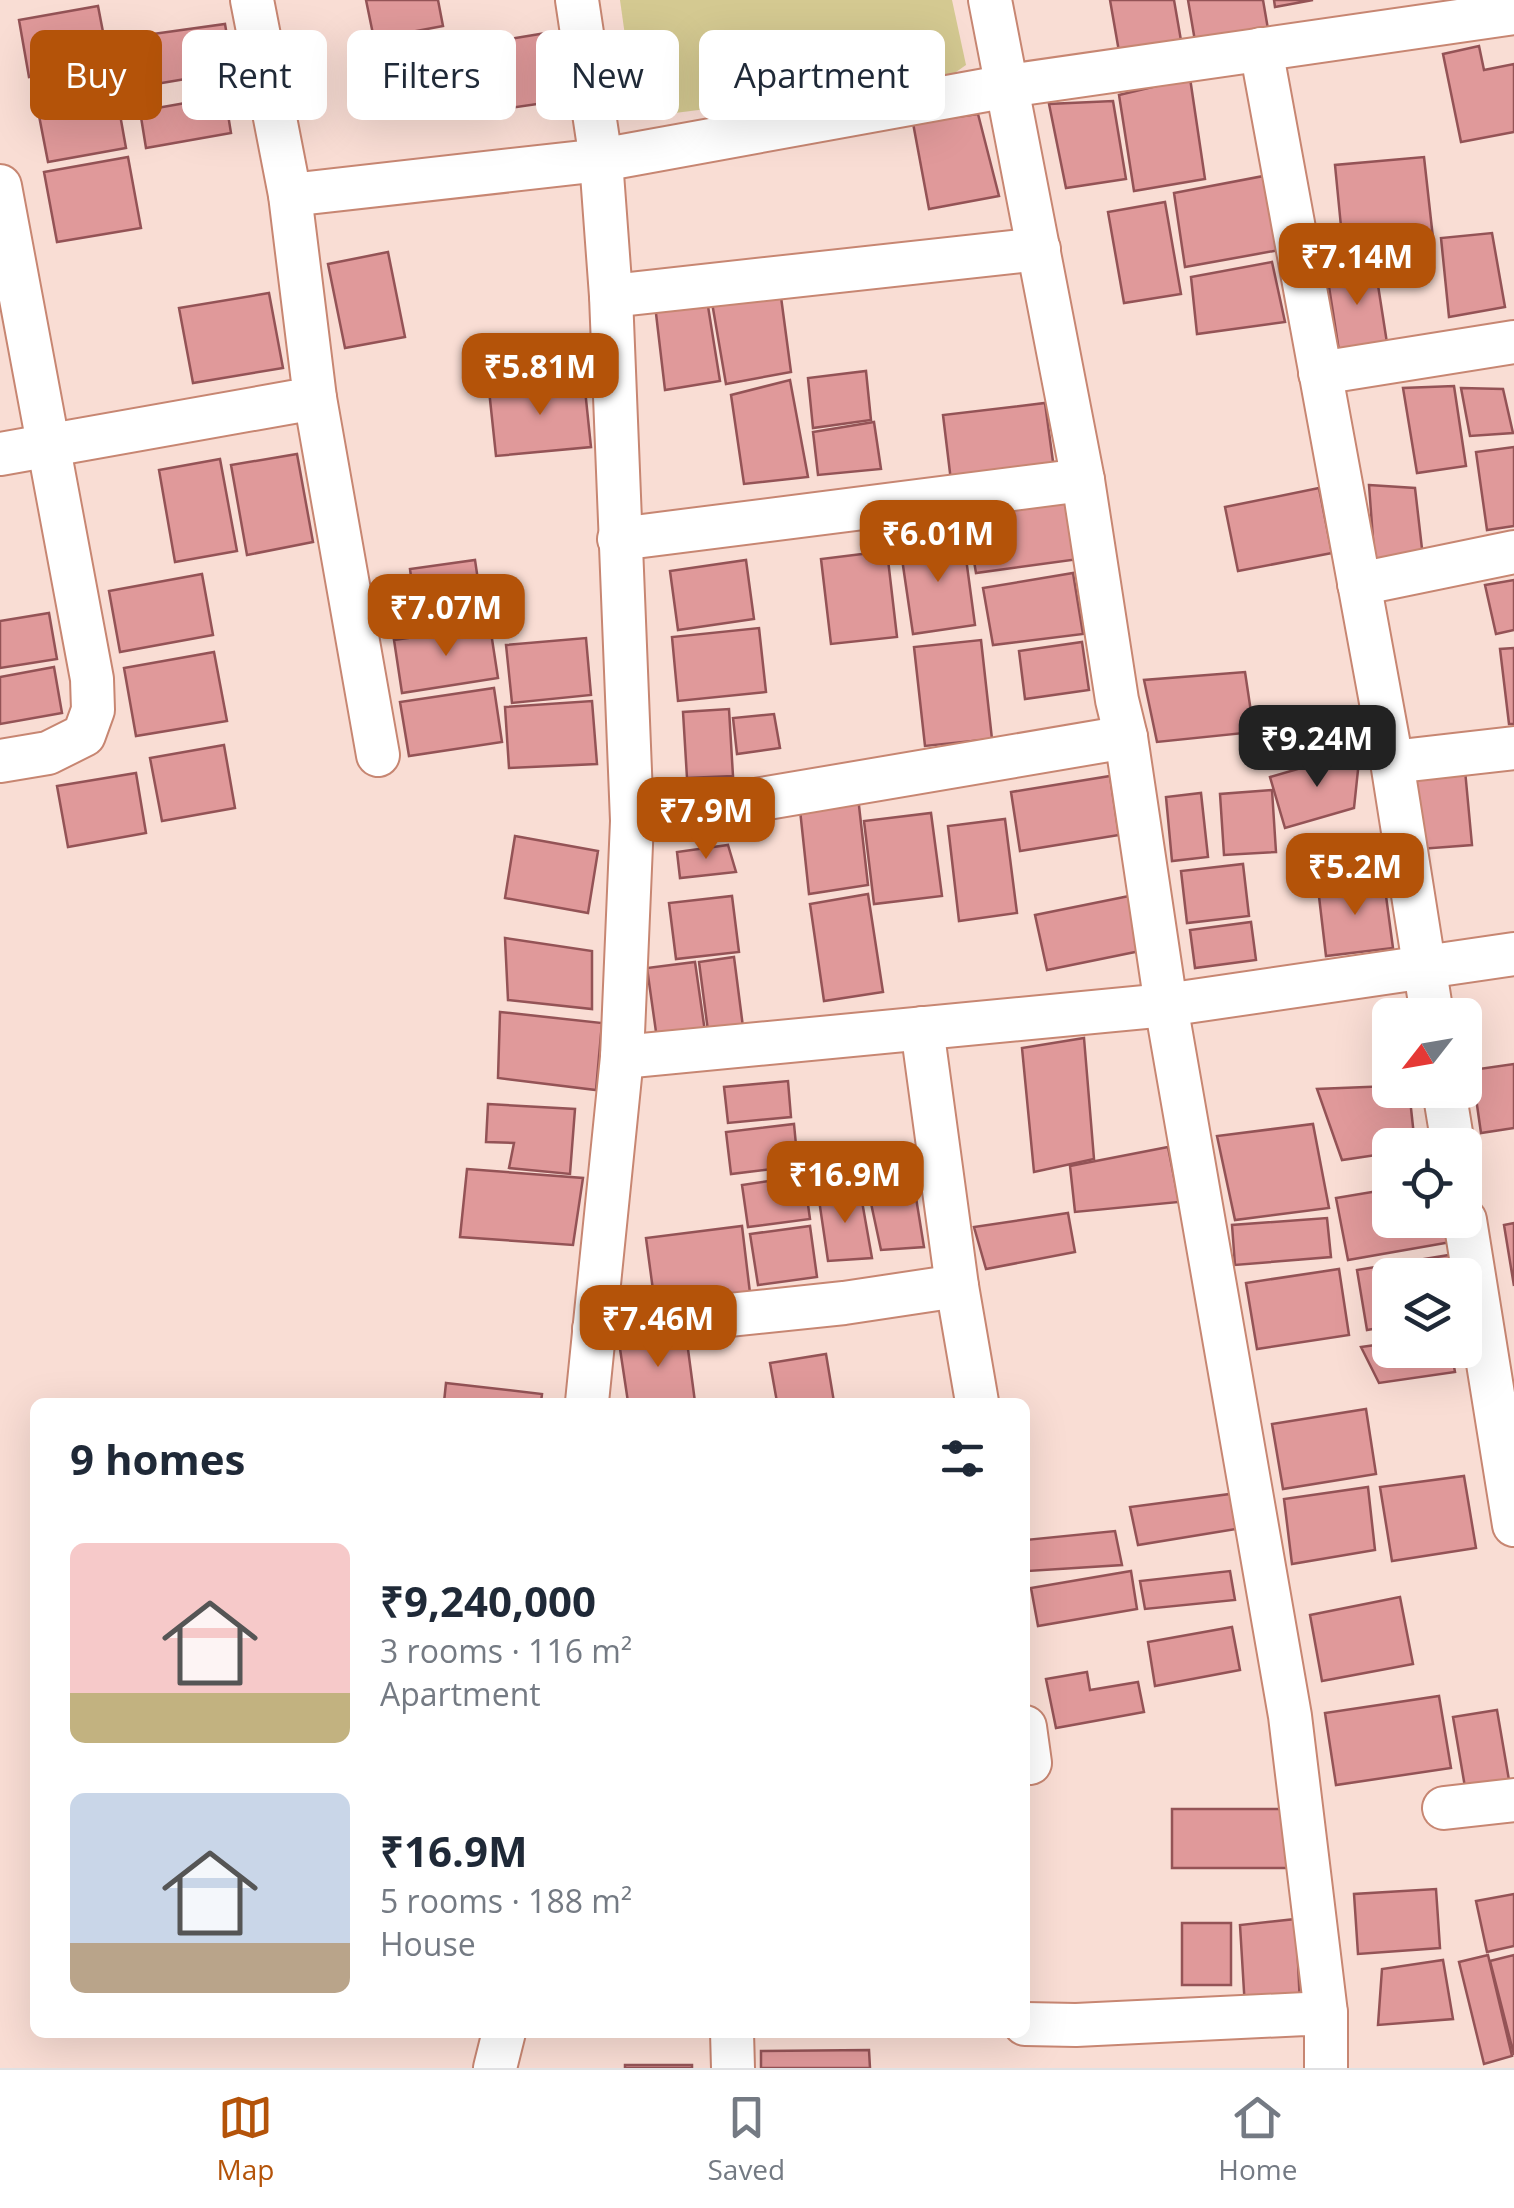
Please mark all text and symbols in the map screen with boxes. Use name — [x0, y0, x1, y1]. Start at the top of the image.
chip: Buy — [30, 30, 162, 120]
chip: Rent — [182, 30, 327, 120]
chip: Filters — [347, 30, 516, 120]
chip: New — [536, 30, 679, 120]
chip: Apartment — [699, 30, 945, 120]
pin: ₹7.14M — [1276, 223, 1438, 308]
text: ₹7.14M — [1301, 234, 1413, 277]
pin: ₹5.81M — [459, 333, 621, 418]
text: ₹5.81M — [484, 344, 596, 387]
pin: ₹6.01M — [857, 500, 1019, 585]
text: ₹6.01M — [882, 511, 994, 554]
pin: ₹7.07M — [365, 574, 527, 659]
text: ₹7.07M — [390, 585, 502, 628]
pin: ₹9.24M — [1236, 705, 1398, 790]
text: ₹9.24M — [1261, 716, 1373, 759]
pin: ₹7.9M — [636, 777, 776, 862]
text: ₹7.9M — [659, 788, 753, 831]
pin: ₹5.2M — [1285, 833, 1425, 918]
text: ₹5.2M — [1308, 844, 1402, 887]
north arrow — [1372, 998, 1482, 1108]
map controls — [1372, 998, 1482, 1368]
button: locate — [1372, 1128, 1482, 1238]
pin: ₹16.9M — [764, 1141, 926, 1226]
text: ₹16.9M — [789, 1152, 901, 1195]
button: layers — [1372, 1258, 1482, 1368]
pin: ₹7.46M — [577, 1285, 739, 1370]
text: ₹7.46M — [602, 1296, 714, 1339]
text: 9 homes — [70, 1430, 245, 1487]
icon: filters — [935, 1431, 990, 1486]
text: ₹9,240,000 — [380, 1572, 596, 1629]
icon: home — [150, 1583, 270, 1703]
text: 3 rooms · 116 m² — [380, 1629, 632, 1672]
text: Apartment — [380, 1672, 541, 1715]
text: ₹16.9M — [380, 1822, 528, 1879]
icon: home — [150, 1833, 270, 1953]
text: 5 rooms · 188 m² — [380, 1879, 632, 1922]
text: House — [380, 1922, 476, 1965]
tab: Map — [217, 2090, 274, 2188]
tab: Saved — [707, 2090, 785, 2188]
tab: Home — [1218, 2090, 1297, 2188]

